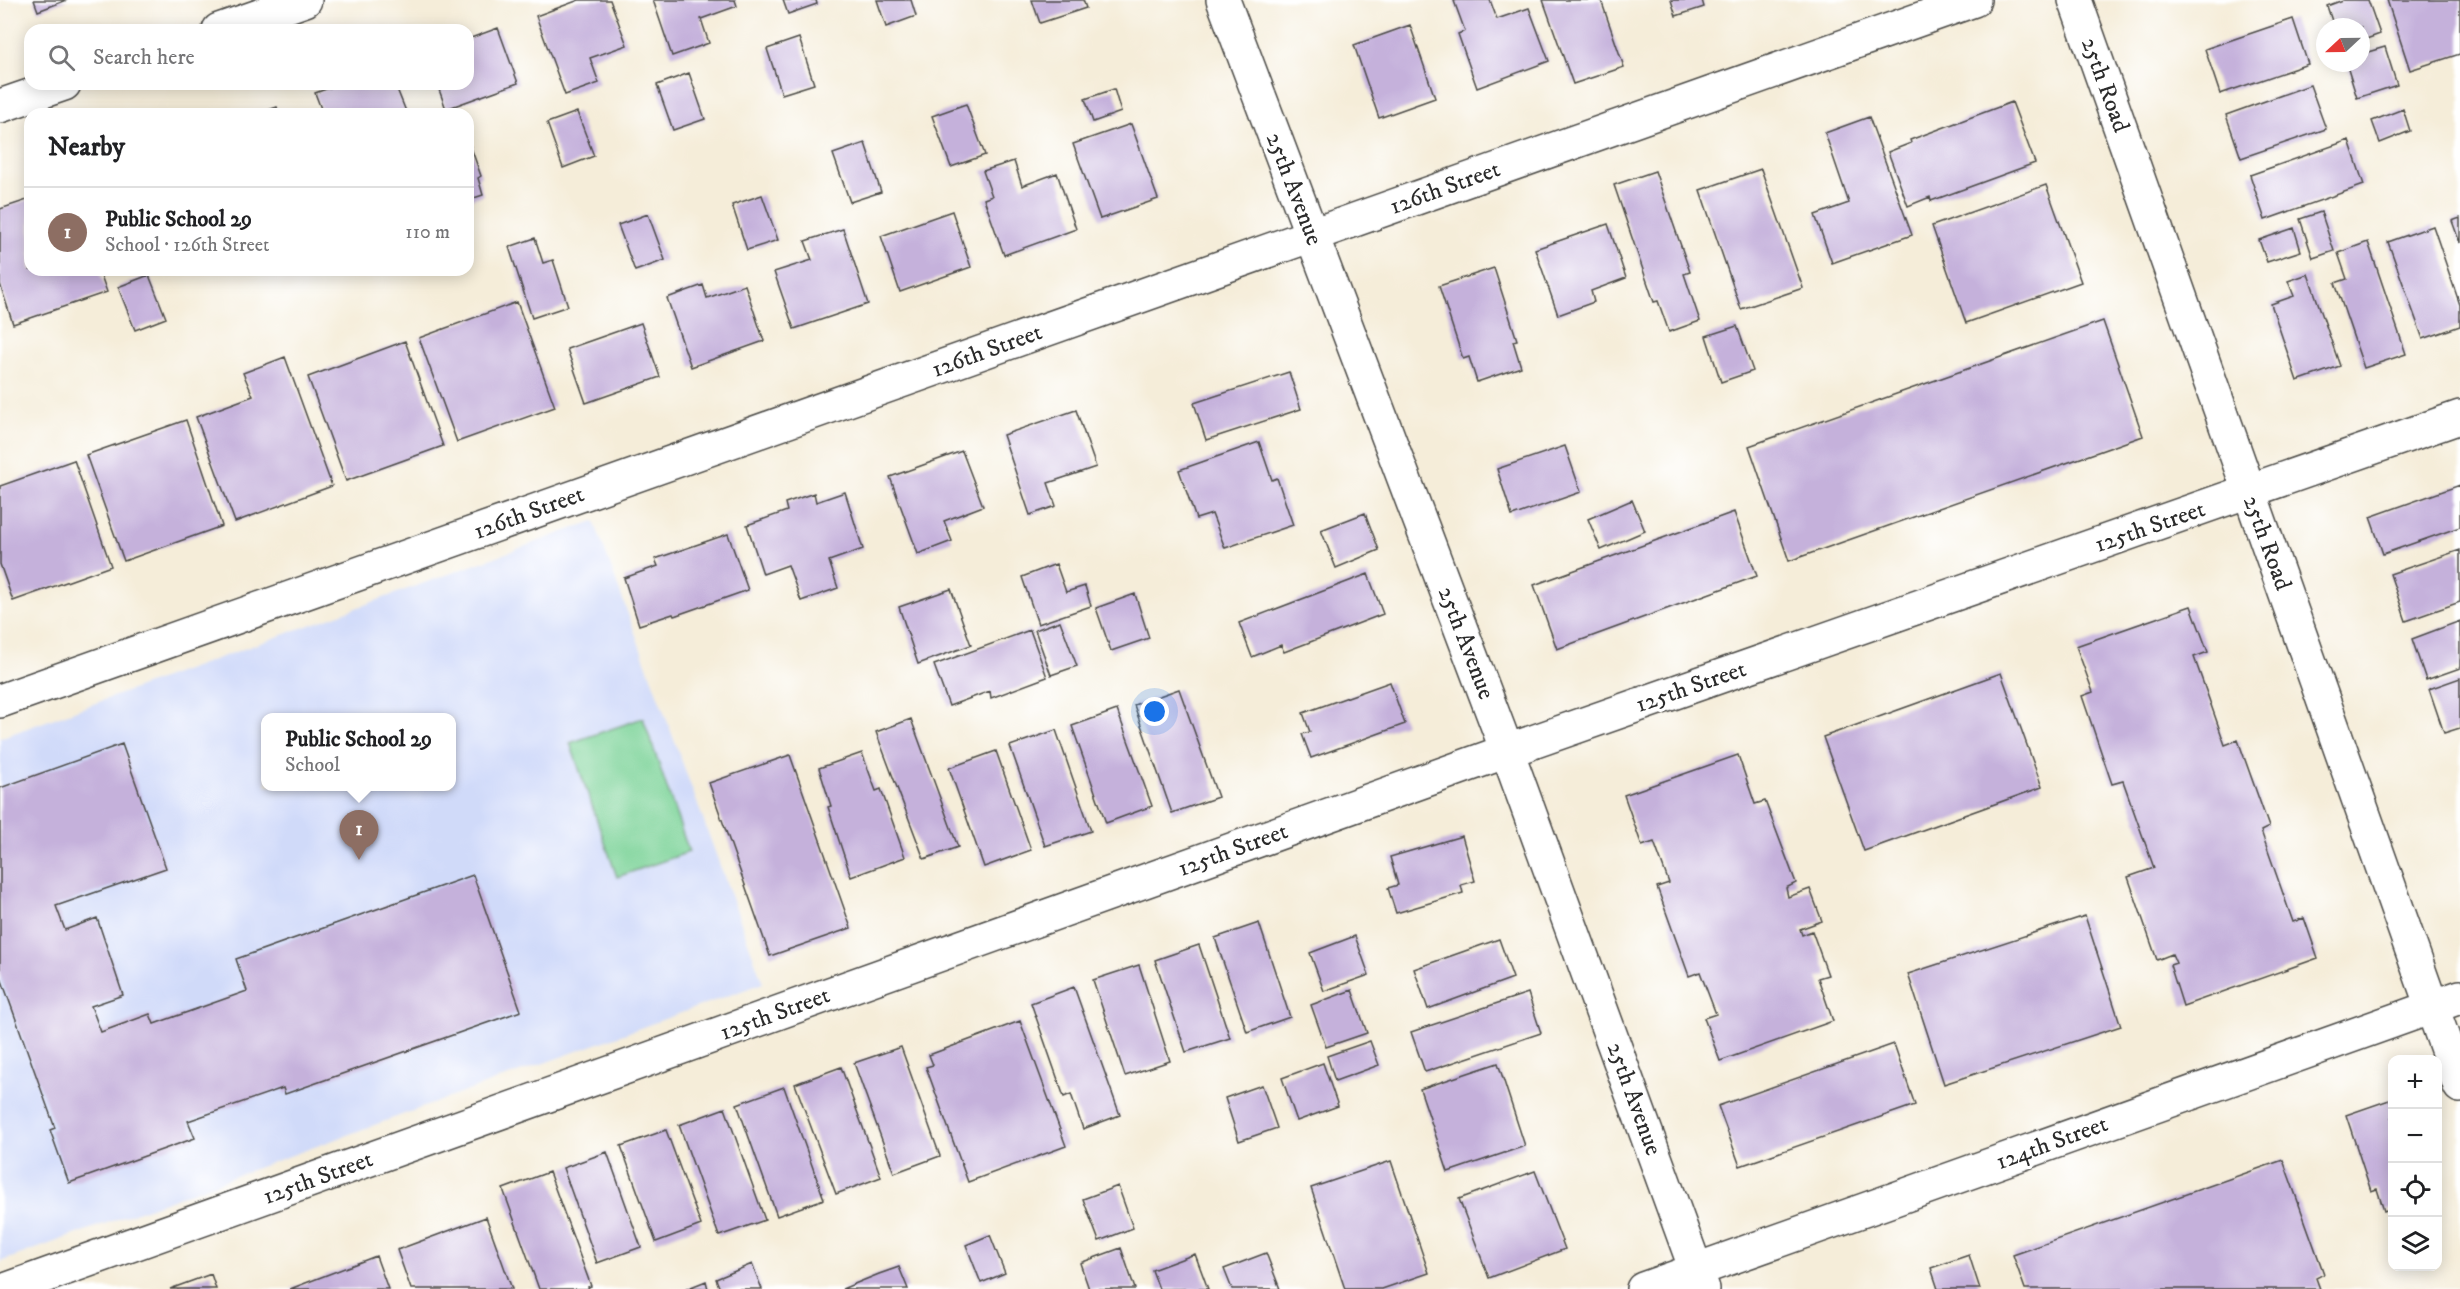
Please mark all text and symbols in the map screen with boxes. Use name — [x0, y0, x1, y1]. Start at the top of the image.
north arrow — [2316, 18, 2370, 72]
search box — [24, 24, 474, 90]
street label: 25th Road — [2074, 33, 2136, 137]
icon: search — [45, 41, 78, 74]
text: Search here — [93, 44, 195, 71]
street label: 25th Avenue — [1259, 128, 1329, 250]
text: Nearby — [48, 131, 125, 164]
street label: 126th Street — [1386, 154, 1505, 222]
text: Public School 29 — [105, 206, 252, 233]
text: 1 — [64, 220, 71, 245]
text: 110 m — [405, 220, 450, 245]
text: School · 126th Street — [105, 233, 269, 258]
street label: 126th Street — [928, 317, 1047, 385]
street label: 126th Street — [470, 479, 589, 547]
street label: 25th Road — [2236, 491, 2298, 595]
street label: 125th Street — [2091, 494, 2209, 560]
street label: 25th Avenue — [1431, 582, 1501, 704]
street label: 125th Street — [1632, 654, 1750, 720]
your location — [1140, 697, 1169, 726]
popup — [261, 713, 456, 791]
text: Public School 29 — [285, 726, 432, 753]
text: School — [285, 753, 340, 778]
pin: 1 — [340, 810, 378, 860]
street label: 125th Street — [1174, 816, 1292, 884]
street label: 125th Street — [716, 980, 834, 1048]
street label: 25th Avenue — [1600, 1038, 1668, 1160]
map controls — [2388, 1055, 2442, 1271]
button: + — [2388, 1055, 2442, 1109]
street label: 124th Street — [1992, 1109, 2112, 1177]
button: − — [2388, 1109, 2442, 1163]
street label: 125th Street — [259, 1144, 377, 1212]
button: locate — [2388, 1163, 2442, 1217]
button: layers — [2388, 1217, 2442, 1271]

